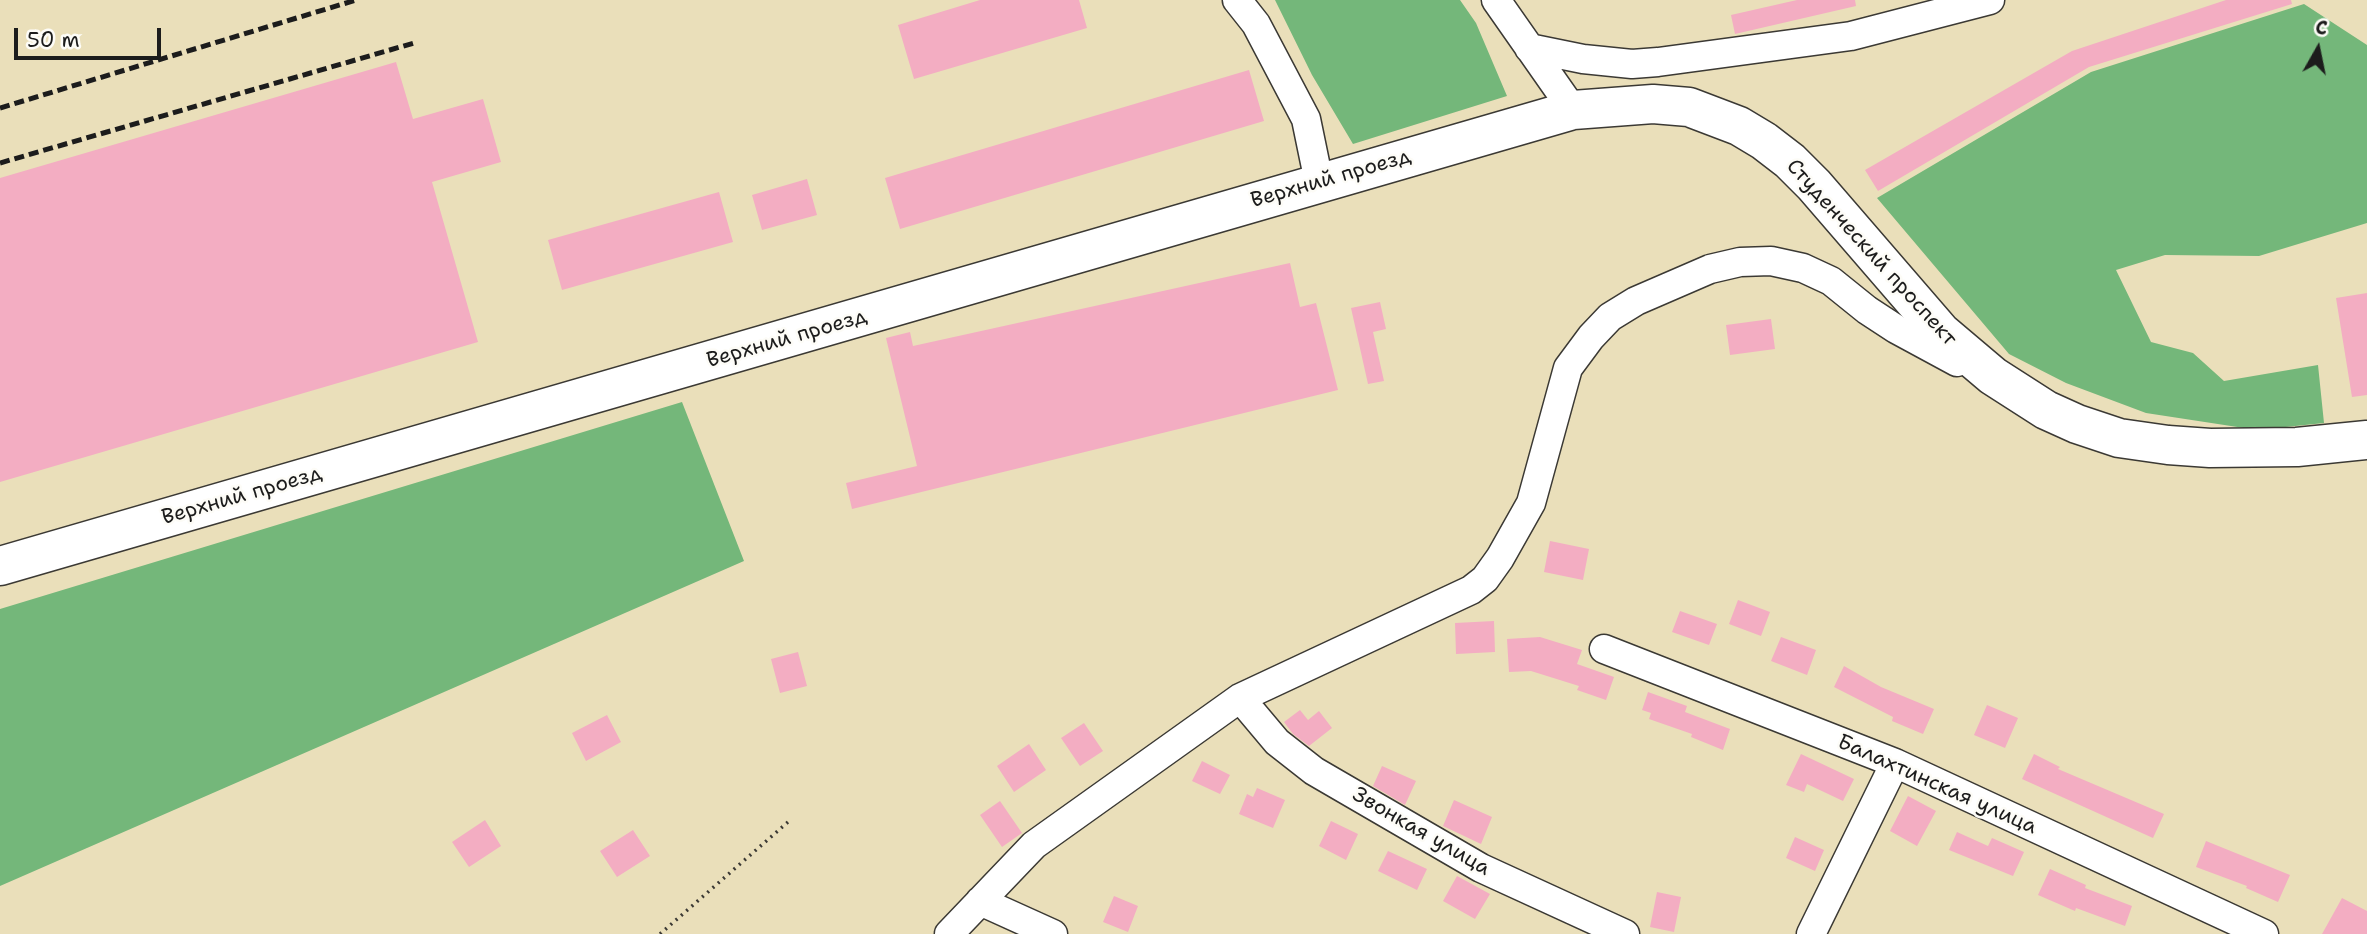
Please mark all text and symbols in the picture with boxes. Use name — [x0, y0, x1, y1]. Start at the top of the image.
scale bar — [18, 14, 164, 58]
north arrow — [2283, 14, 2353, 84]
text: С — [2314, 15, 2329, 41]
text: 50 m — [27, 26, 80, 54]
street label: Верхний проезд — [1248, 144, 1414, 214]
street label: Студенческий проспект — [1780, 154, 1962, 352]
street label: Верхний проезд — [704, 304, 870, 374]
street label: Верхний проезд — [159, 461, 325, 531]
street label: Балахтинская улица — [1833, 730, 2041, 840]
street label: Звонкая улица — [1348, 782, 1494, 882]

